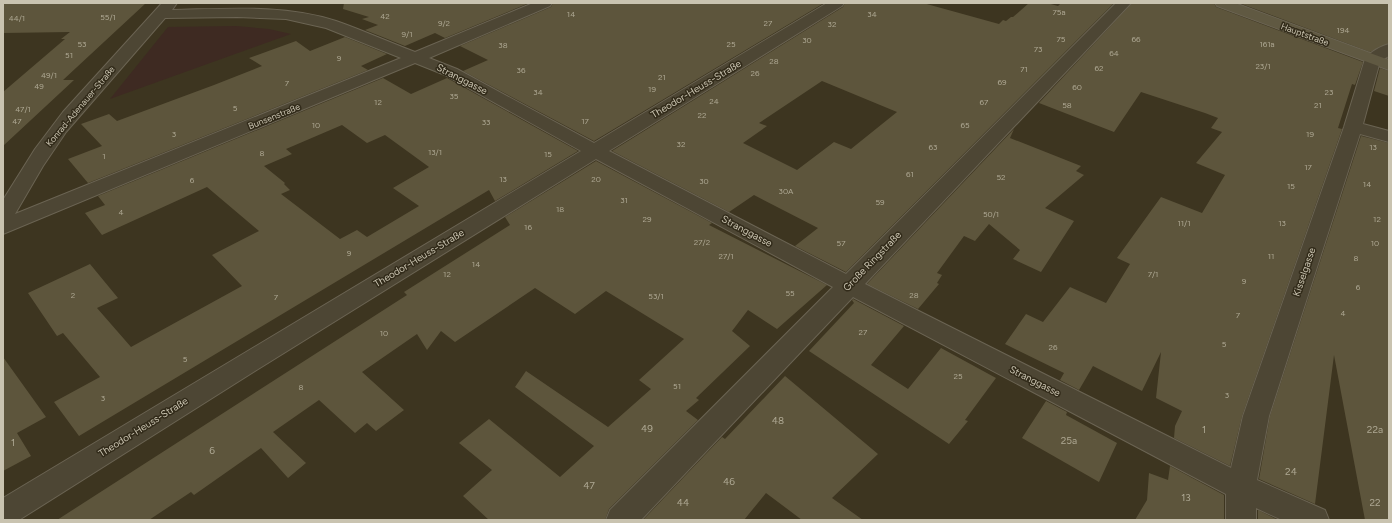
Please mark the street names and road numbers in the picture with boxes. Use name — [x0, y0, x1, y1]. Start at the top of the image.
street label: Hauptstraße — [1279, 20, 1331, 48]
street label: Theodor-Heuss-Straße — [648, 57, 744, 121]
street label: Stranggasse — [434, 61, 490, 98]
street label: Konrad-Adenauer-Straße — [43, 64, 117, 148]
street label: Bunsenstraße — [246, 101, 302, 131]
street label: Stranggasse — [719, 212, 775, 250]
street label: Theodor-Heuss-Straße — [371, 226, 467, 290]
street label: Große Ringstraße — [840, 228, 904, 294]
street label: Kisselgasse — [1290, 245, 1319, 298]
street label: Stranggasse — [1007, 363, 1063, 400]
street label: Theodor-Heuss-Straße — [96, 394, 191, 460]

